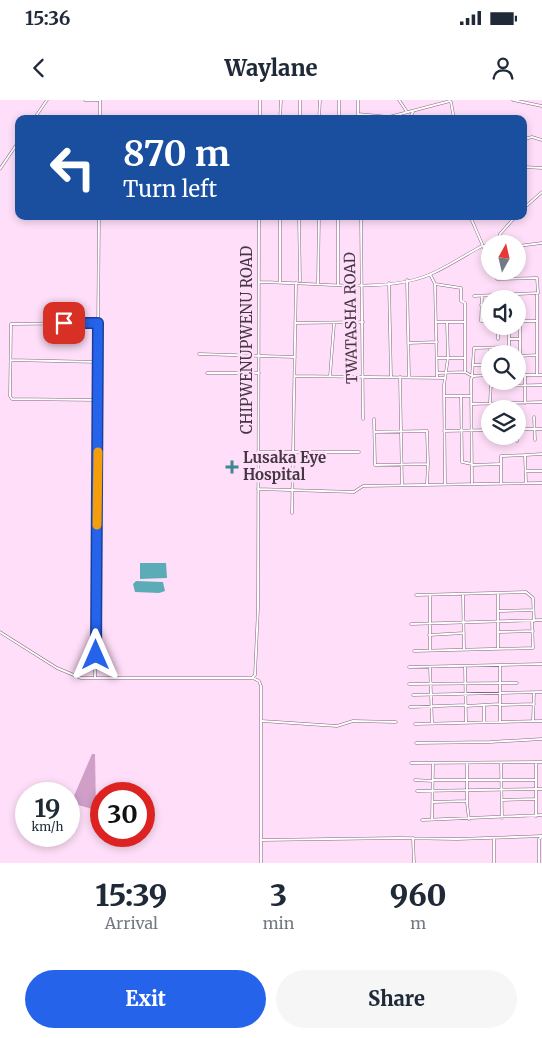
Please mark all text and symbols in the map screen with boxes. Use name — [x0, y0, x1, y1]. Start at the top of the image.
text: 15:36 — [25, 6, 71, 30]
icon: back — [25, 54, 53, 82]
text: Waylane — [224, 54, 318, 82]
icon: person — [489, 54, 517, 82]
text: 870 m — [123, 132, 230, 176]
icon: left — [40, 135, 105, 200]
text: Turn left — [123, 175, 217, 203]
north arrow — [481, 235, 526, 280]
map controls — [481, 235, 526, 445]
street label: CHIPWENUPWENU ROAD — [237, 246, 256, 434]
street label: TWATASHA ROAD — [340, 252, 361, 384]
button: sound — [481, 290, 526, 335]
pin — [43, 302, 85, 344]
icon: arrive — [50, 309, 78, 337]
button: search — [481, 345, 526, 390]
button: layers — [481, 400, 526, 445]
place label: Lusaka Eye Hospital — [243, 448, 326, 484]
marker: Lusaka Eye Hospital — [225, 460, 239, 474]
position arrow — [69, 628, 121, 680]
speed limit sign: 30 — [90, 782, 155, 847]
text: 19 — [35, 792, 60, 824]
text: km/h — [32, 819, 63, 834]
text: 15:39 — [95, 876, 167, 914]
text: 3 — [270, 876, 287, 914]
text: 960 — [390, 876, 447, 914]
text: Arrival — [105, 913, 158, 933]
text: min — [263, 913, 294, 933]
text: m — [410, 913, 426, 933]
button: Exit — [25, 970, 266, 1028]
button: Share — [276, 970, 517, 1028]

